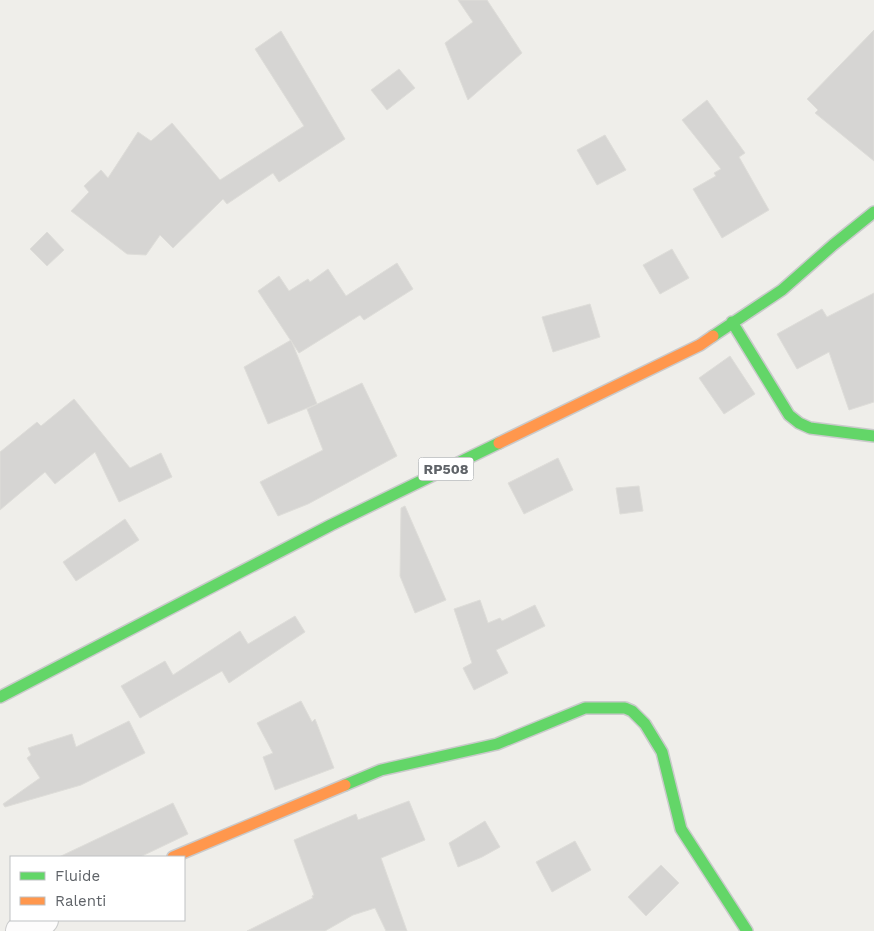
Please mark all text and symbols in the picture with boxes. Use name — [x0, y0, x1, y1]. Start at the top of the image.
road number: RP508 — [418, 458, 474, 480]
legend — [10, 856, 185, 921]
text: Fluide — [55, 867, 100, 885]
text: Ralenti — [55, 892, 106, 910]

